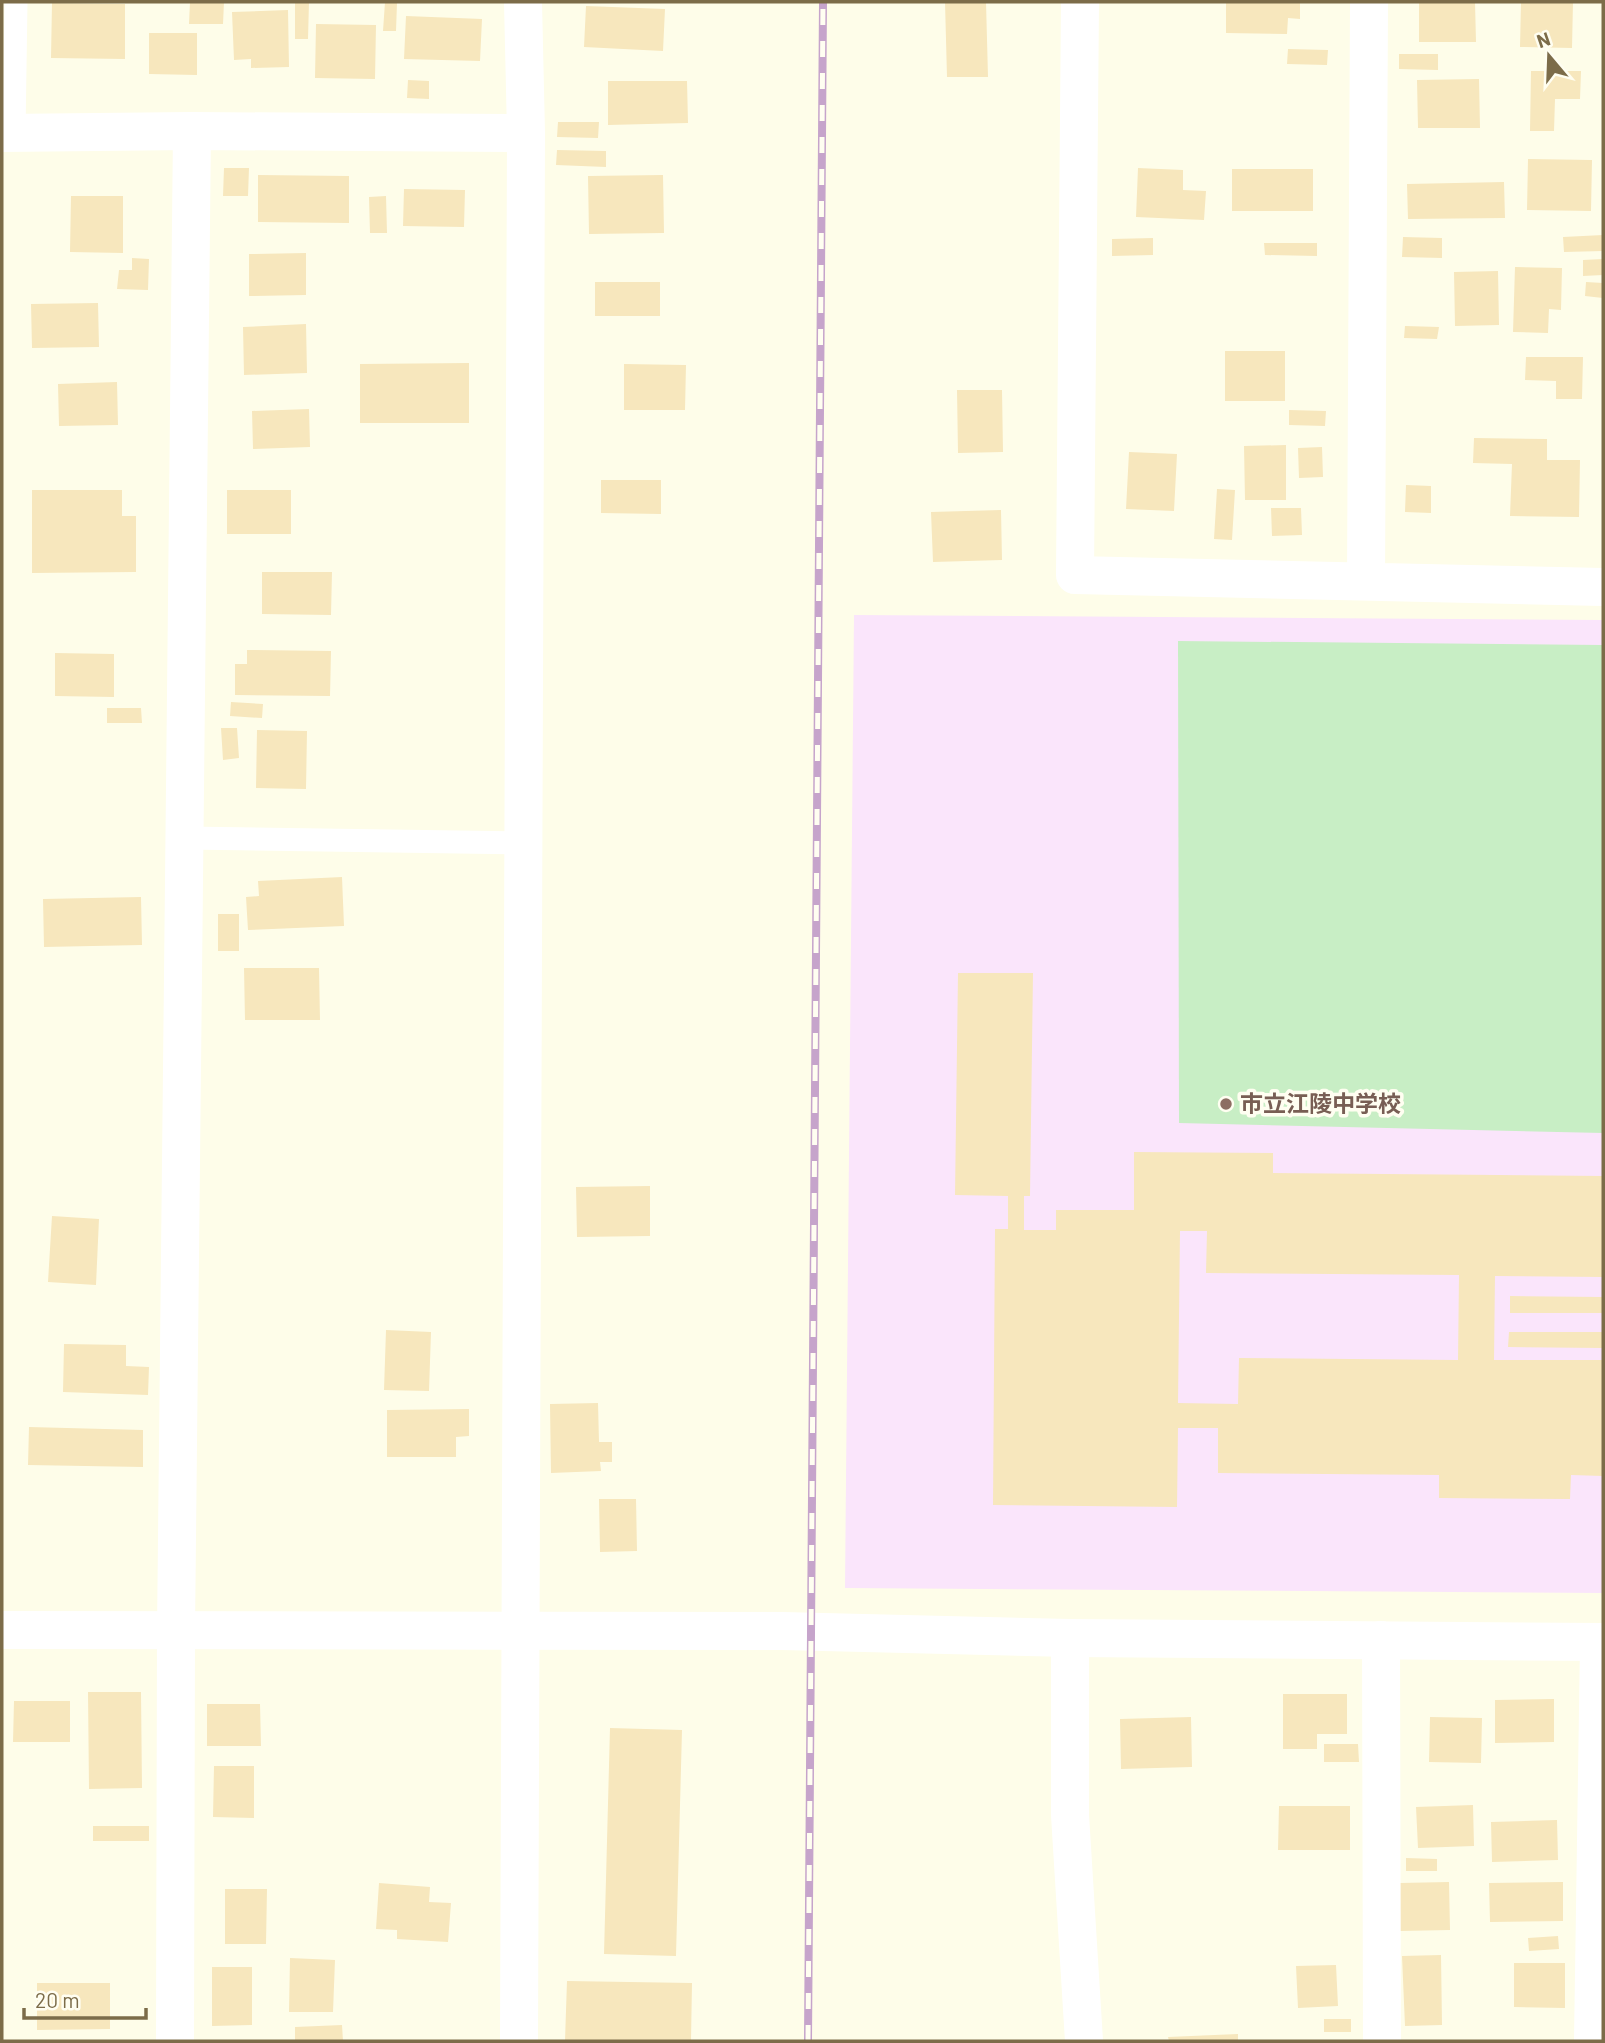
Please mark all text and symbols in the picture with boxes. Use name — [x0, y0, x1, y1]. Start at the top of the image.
north arrow — [1514, 21, 1584, 91]
text: N — [1534, 27, 1553, 52]
place label: 市立江陵中学校 — [1240, 1089, 1401, 1117]
marker: 市立江陵中学校 — [1218, 1096, 1234, 1112]
scale bar — [24, 1976, 147, 2020]
text: 20 m — [35, 1987, 80, 2012]

